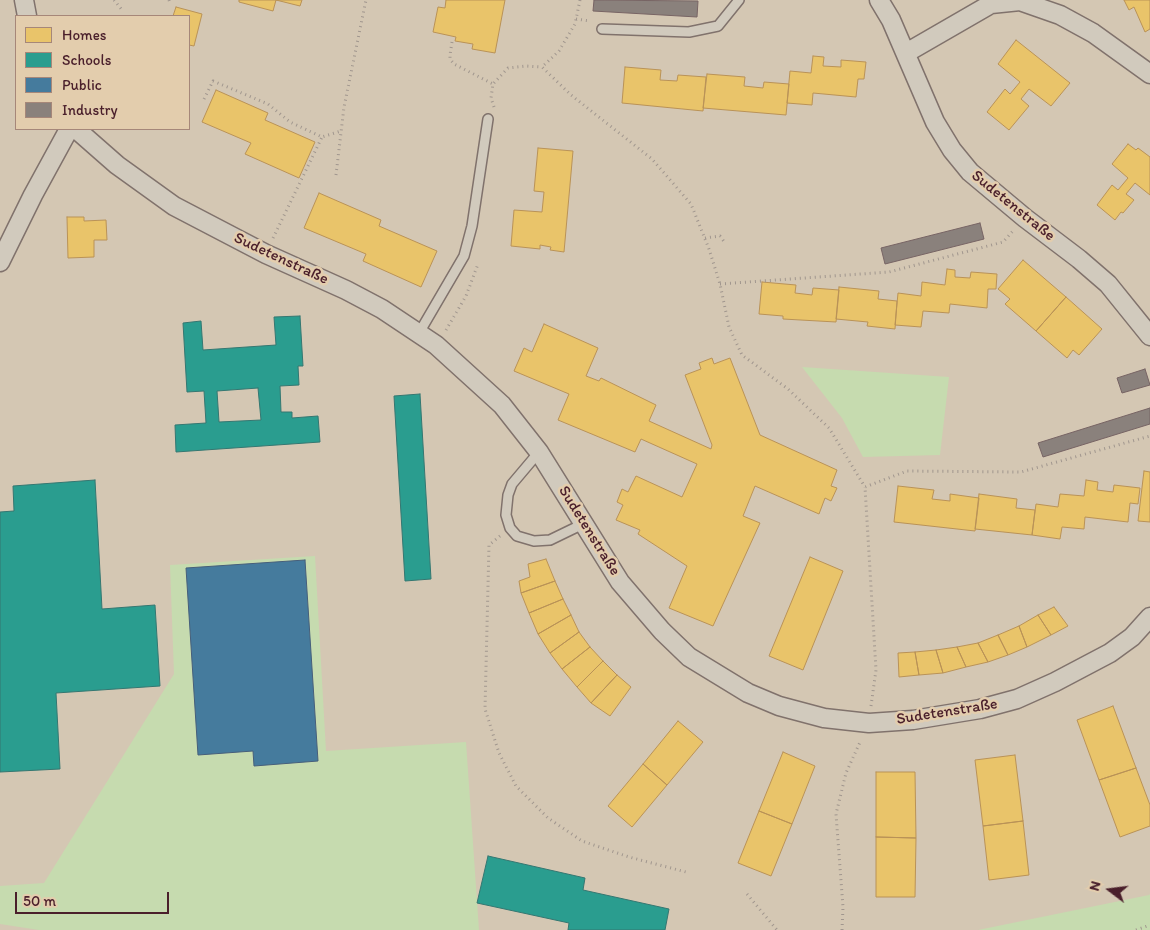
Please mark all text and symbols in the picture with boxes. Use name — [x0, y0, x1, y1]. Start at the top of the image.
legend — [15, 15, 190, 130]
text: Homes — [62, 26, 106, 44]
text: Schools — [62, 51, 111, 69]
text: Public — [62, 76, 102, 94]
text: Industry — [62, 101, 118, 119]
street label: Sudetenstraße — [967, 166, 1059, 246]
street label: Sudetenstraße — [231, 229, 331, 289]
street label: Sudetenstraße — [554, 483, 624, 579]
street label: Sudetenstraße — [895, 695, 999, 729]
north arrow — [1085, 865, 1135, 915]
text: N — [1086, 879, 1104, 893]
scale bar — [18, 882, 171, 914]
text: 50 m — [23, 892, 56, 910]

